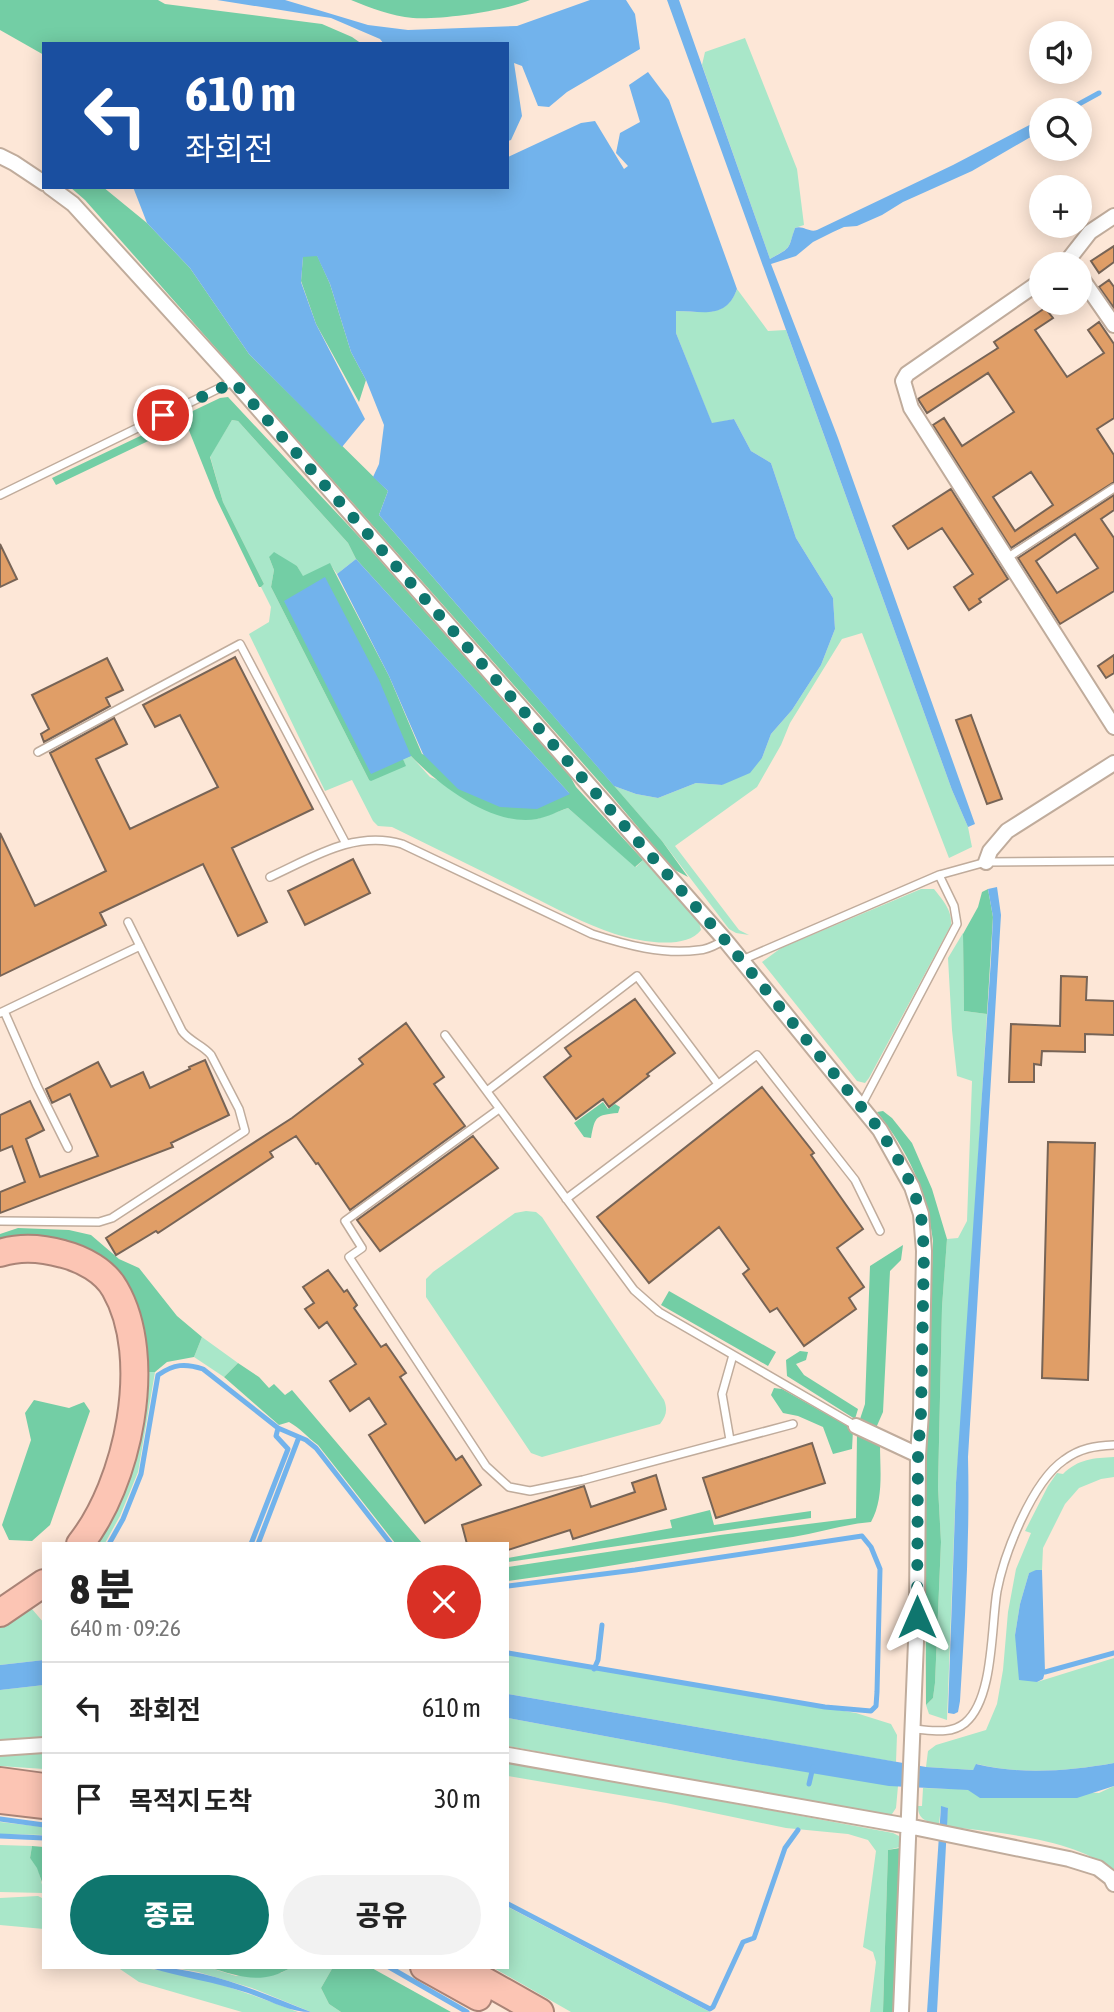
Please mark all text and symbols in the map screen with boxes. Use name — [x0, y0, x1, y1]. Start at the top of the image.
map controls — [1029, 21, 1092, 315]
button: sound — [1029, 21, 1092, 84]
text: 610 m — [185, 65, 296, 121]
icon: left — [70, 70, 161, 161]
button: search — [1029, 98, 1092, 161]
text: 좌회전 — [185, 130, 273, 167]
button: + — [1029, 175, 1092, 238]
button: − — [1029, 252, 1092, 315]
pin — [133, 385, 193, 445]
icon: arrive — [144, 396, 182, 434]
text: 8 분 — [70, 1565, 134, 1613]
button: close — [407, 1565, 481, 1639]
position arrow — [880, 1580, 954, 1654]
text: 640 m · 09:26 — [70, 1615, 181, 1641]
icon: left — [70, 1689, 108, 1727]
text: 610 m — [422, 1693, 481, 1723]
text: 좌회전 — [129, 1695, 201, 1725]
icon: arrive — [70, 1780, 108, 1818]
text: 30 m — [434, 1784, 481, 1814]
text: 목적지 도착 — [129, 1786, 252, 1816]
button: 종료 — [70, 1875, 269, 1955]
button: 공유 — [283, 1875, 481, 1955]

